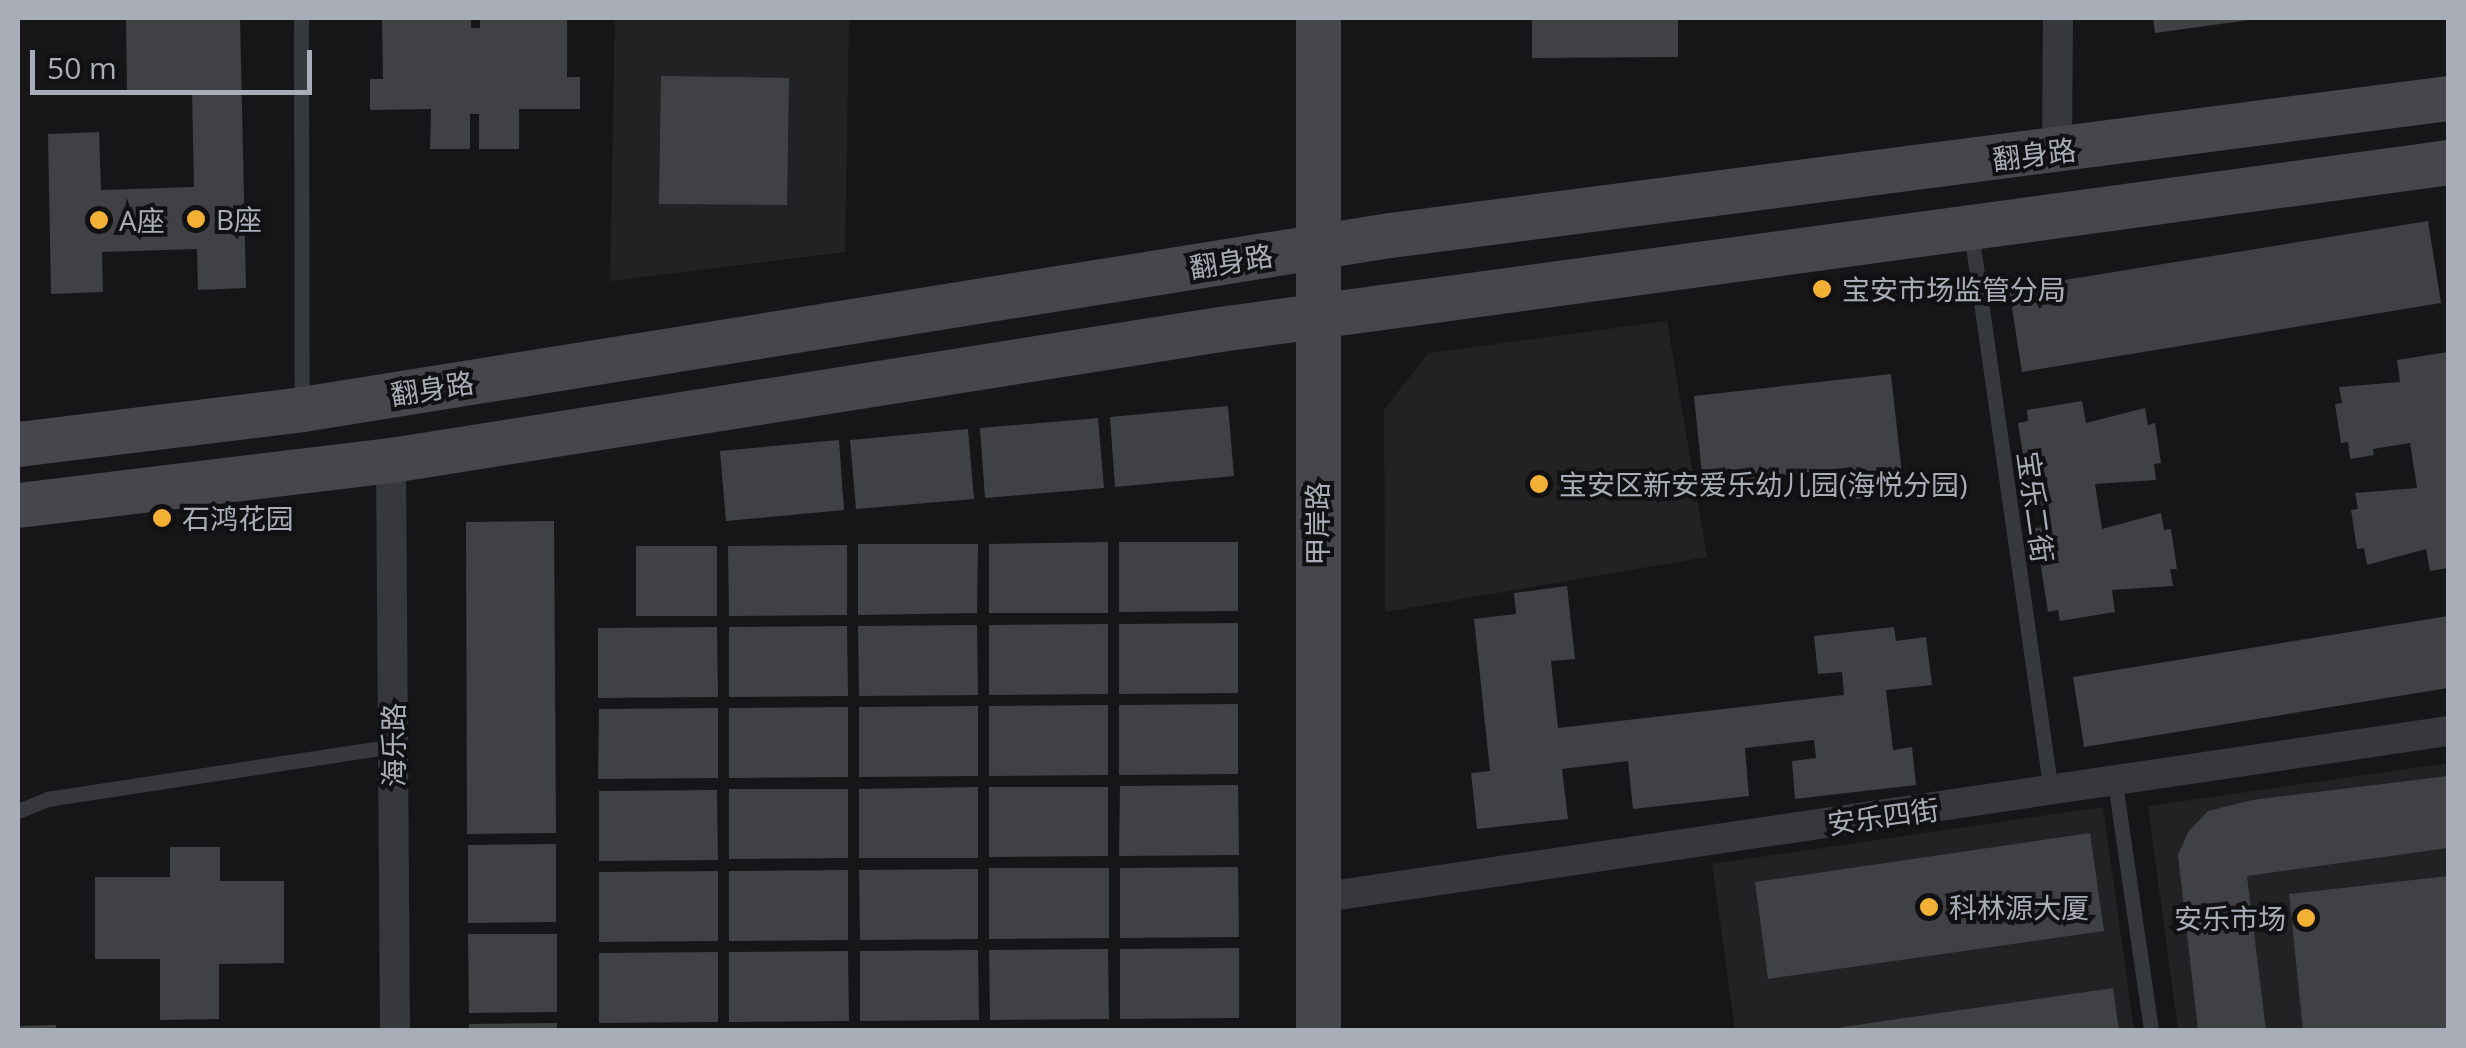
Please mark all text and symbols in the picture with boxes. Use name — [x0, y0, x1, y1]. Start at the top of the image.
scale bar — [35, 30, 318, 92]
text: 50 m — [47, 47, 117, 88]
street label: 翻身路 — [1990, 132, 2078, 176]
place label: B座 — [216, 202, 262, 236]
place label: A座 — [119, 203, 165, 237]
marker: B座 — [185, 208, 207, 230]
marker: A座 — [88, 209, 110, 231]
street label: 翻身路 — [1187, 238, 1275, 284]
place label: 宝安市场监管分局 — [1842, 272, 2066, 306]
marker: 宝安市场监管分局 — [1811, 278, 1833, 300]
street label: 翻身路 — [388, 365, 476, 411]
street label: 宝乐二街 — [2012, 449, 2060, 565]
place label: 宝安区新安爱乐幼儿园(海悦分园) — [1559, 467, 1968, 501]
marker: 宝安区新安爱乐幼儿园(海悦分园) — [1528, 473, 1550, 495]
street label: 甲岸路 — [1300, 482, 1334, 566]
place label: 石鸿花园 — [182, 501, 294, 535]
marker: 石鸿花园 — [151, 507, 173, 529]
street label: 海乐路 — [376, 703, 410, 787]
street label: 安乐四街 — [1825, 792, 1941, 840]
place label: 科林源大厦 — [1949, 890, 2089, 924]
marker: 科林源大厦 — [1918, 896, 1940, 918]
place label: 安乐市场 — [2174, 901, 2286, 935]
marker: 安乐市场 — [2295, 907, 2317, 929]

